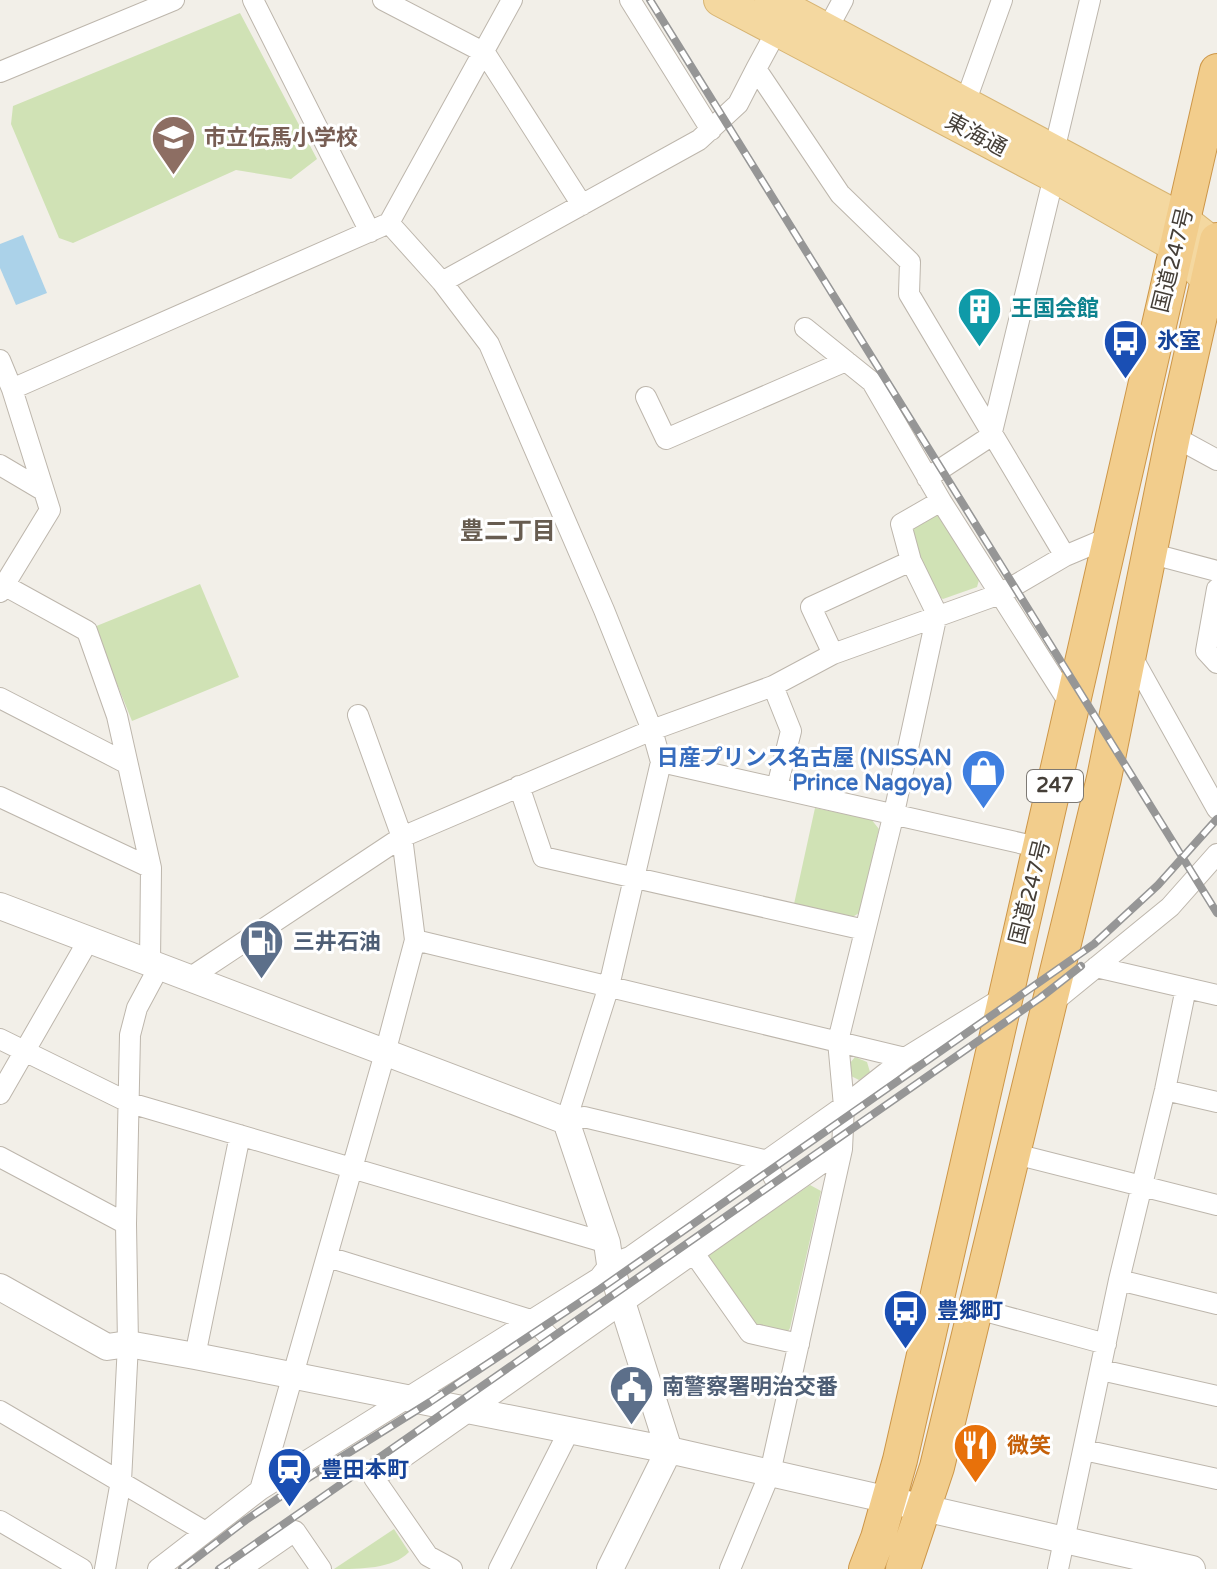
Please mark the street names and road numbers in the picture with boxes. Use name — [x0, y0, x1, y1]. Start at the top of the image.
street label: 東海通 — [941, 108, 1011, 162]
street label: 国道247号 — [1147, 205, 1199, 315]
road number: 247 — [1027, 770, 1083, 802]
street label: 国道247号 — [1004, 837, 1056, 947]

